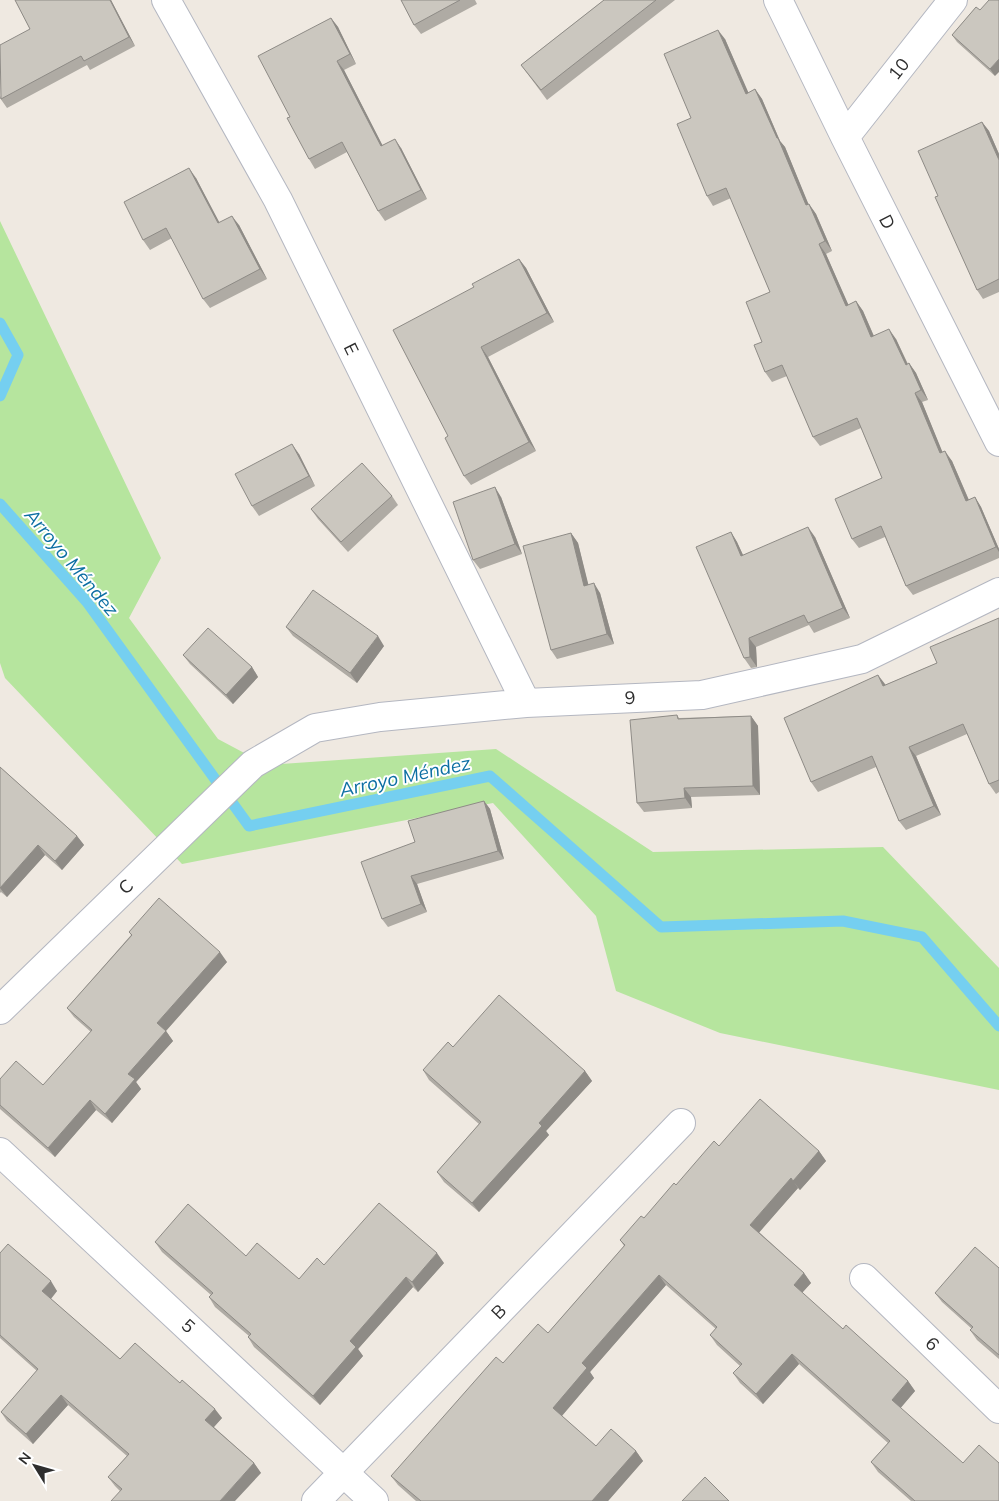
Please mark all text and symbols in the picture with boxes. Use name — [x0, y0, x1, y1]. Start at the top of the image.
street label: 10 — [883, 53, 914, 84]
street label: D — [874, 211, 901, 233]
street label: E — [339, 339, 364, 359]
water label: Arroyo Méndez — [19, 502, 124, 621]
street label: 9 — [624, 686, 636, 709]
water label: Arroyo Méndez — [336, 750, 473, 802]
street label: C — [113, 874, 138, 899]
street label: B — [486, 1299, 511, 1324]
street label: 5 — [177, 1314, 200, 1338]
street label: 6 — [920, 1332, 944, 1356]
north arrow — [10, 1441, 60, 1491]
text: N — [14, 1449, 35, 1468]

